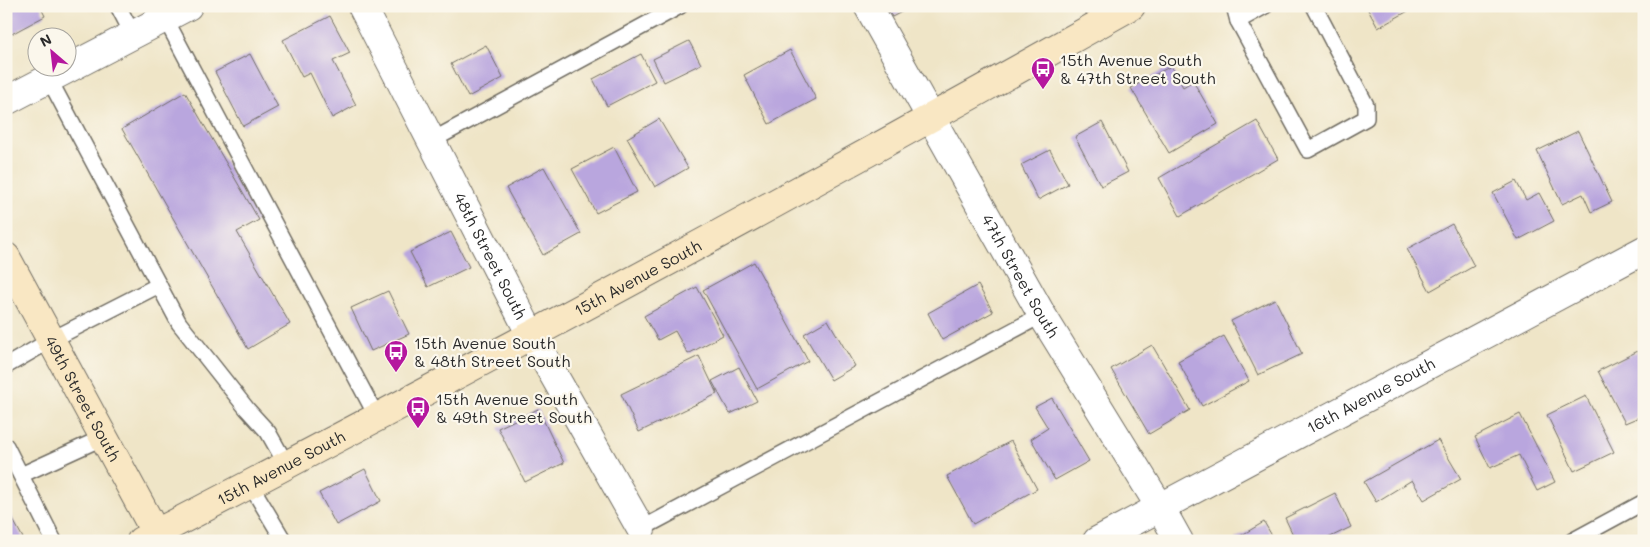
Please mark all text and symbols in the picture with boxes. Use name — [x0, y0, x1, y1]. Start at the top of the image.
north arrow — [28, 28, 78, 78]
text: N — [37, 29, 55, 51]
place label: 15th Avenue South & 47th Street South — [1060, 49, 1216, 88]
bus stop icon: 15th Avenue South & 47th Street South — [1030, 56, 1056, 90]
street label: 48th Street South — [450, 189, 532, 323]
street label: 47th Street South — [977, 210, 1064, 341]
street label: 15th Avenue South — [570, 235, 705, 320]
street label: 49th Street South — [41, 332, 126, 465]
place label: 15th Avenue South & 48th Street South — [414, 332, 570, 371]
bus stop icon: 15th Avenue South & 48th Street South — [383, 339, 409, 373]
street label: 16th Avenue South — [1303, 352, 1438, 438]
place label: 15th Avenue South & 49th Street South — [436, 388, 592, 427]
bus stop icon: 15th Avenue South & 49th Street South — [405, 395, 431, 429]
street label: 15th Avenue South — [213, 425, 348, 510]

